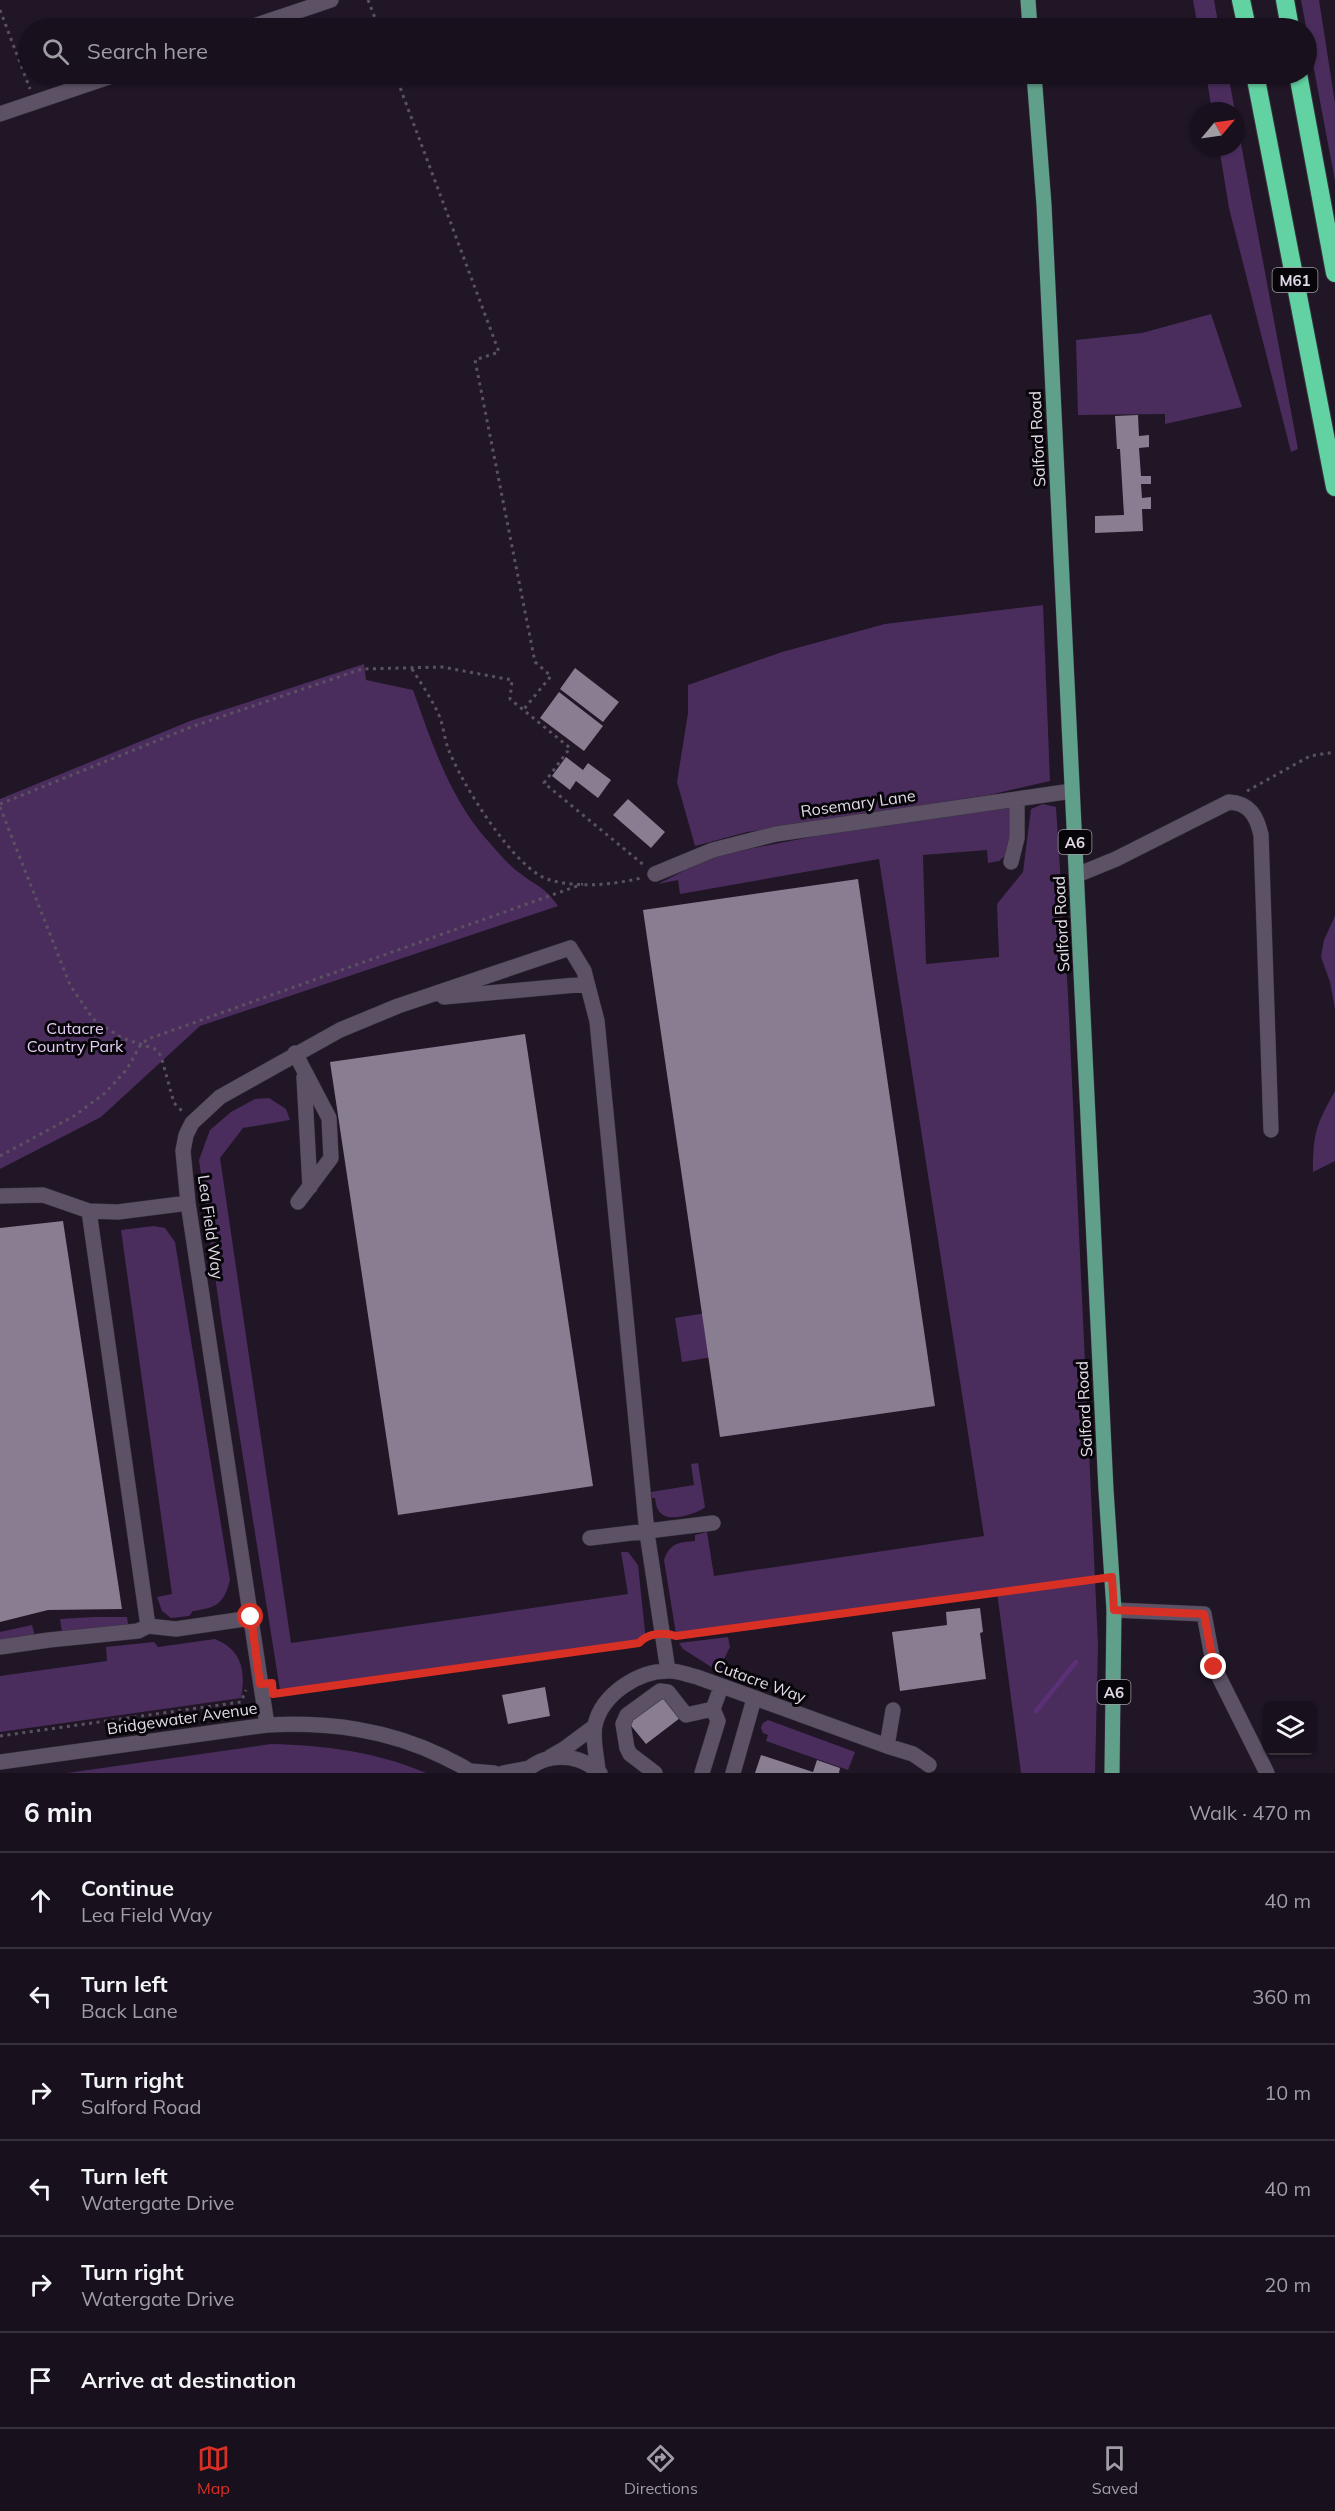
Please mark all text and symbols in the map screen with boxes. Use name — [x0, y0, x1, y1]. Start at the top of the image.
search box — [18, 18, 1317, 84]
icon: search — [39, 35, 72, 68]
text: Search here — [87, 37, 208, 65]
north arrow — [1191, 102, 1245, 156]
road number: M61 — [1272, 268, 1318, 292]
street label: Salford Road — [1024, 390, 1050, 488]
street label: Rosemary Lane — [799, 785, 917, 821]
road number: A6 — [1058, 830, 1092, 854]
street label: Salford Road — [1048, 875, 1074, 973]
park label: Cutacre Country Park — [27, 1018, 124, 1056]
street label: Lea Field Way — [194, 1174, 228, 1281]
street label: Salford Road — [1071, 1360, 1097, 1458]
route start — [237, 1603, 263, 1629]
route end — [1200, 1653, 1226, 1679]
street label: Cutacre Way — [711, 1655, 809, 1707]
road number: A6 — [1098, 1680, 1130, 1704]
street label: Bridgewater Avenue — [106, 1698, 258, 1738]
map controls — [1263, 1701, 1317, 1755]
button: layers — [1263, 1701, 1317, 1755]
text: 6 min — [24, 1796, 93, 1829]
text: Walk · 470 m — [1189, 1800, 1311, 1825]
text: Continue — [81, 1874, 174, 1902]
icon: ahead — [24, 1884, 57, 1917]
text: 40 m — [1264, 1888, 1311, 1913]
text: Lea Field Way — [81, 1902, 212, 1927]
text: Turn left — [81, 1970, 168, 1998]
icon: left — [24, 1980, 57, 2013]
text: 360 m — [1252, 1984, 1311, 2009]
text: Back Lane — [81, 1998, 178, 2023]
text: Turn right — [81, 2066, 184, 2094]
icon: right — [24, 2076, 57, 2109]
text: 10 m — [1264, 2080, 1311, 2105]
text: Salford Road — [81, 2094, 202, 2119]
text: Turn left — [81, 2162, 168, 2190]
icon: left — [24, 2172, 57, 2205]
text: 40 m — [1264, 2176, 1311, 2201]
text: Watergate Drive — [81, 2190, 234, 2215]
text: Turn right — [81, 2258, 184, 2286]
icon: right — [24, 2268, 57, 2301]
text: 20 m — [1264, 2272, 1311, 2297]
text: Watergate Drive — [81, 2286, 234, 2311]
icon: arrive — [24, 2364, 57, 2397]
text: Arrive at destination — [81, 2366, 296, 2394]
tab: Map — [197, 2442, 230, 2498]
tab: Directions — [624, 2442, 698, 2498]
tab: Saved — [1092, 2442, 1138, 2498]

